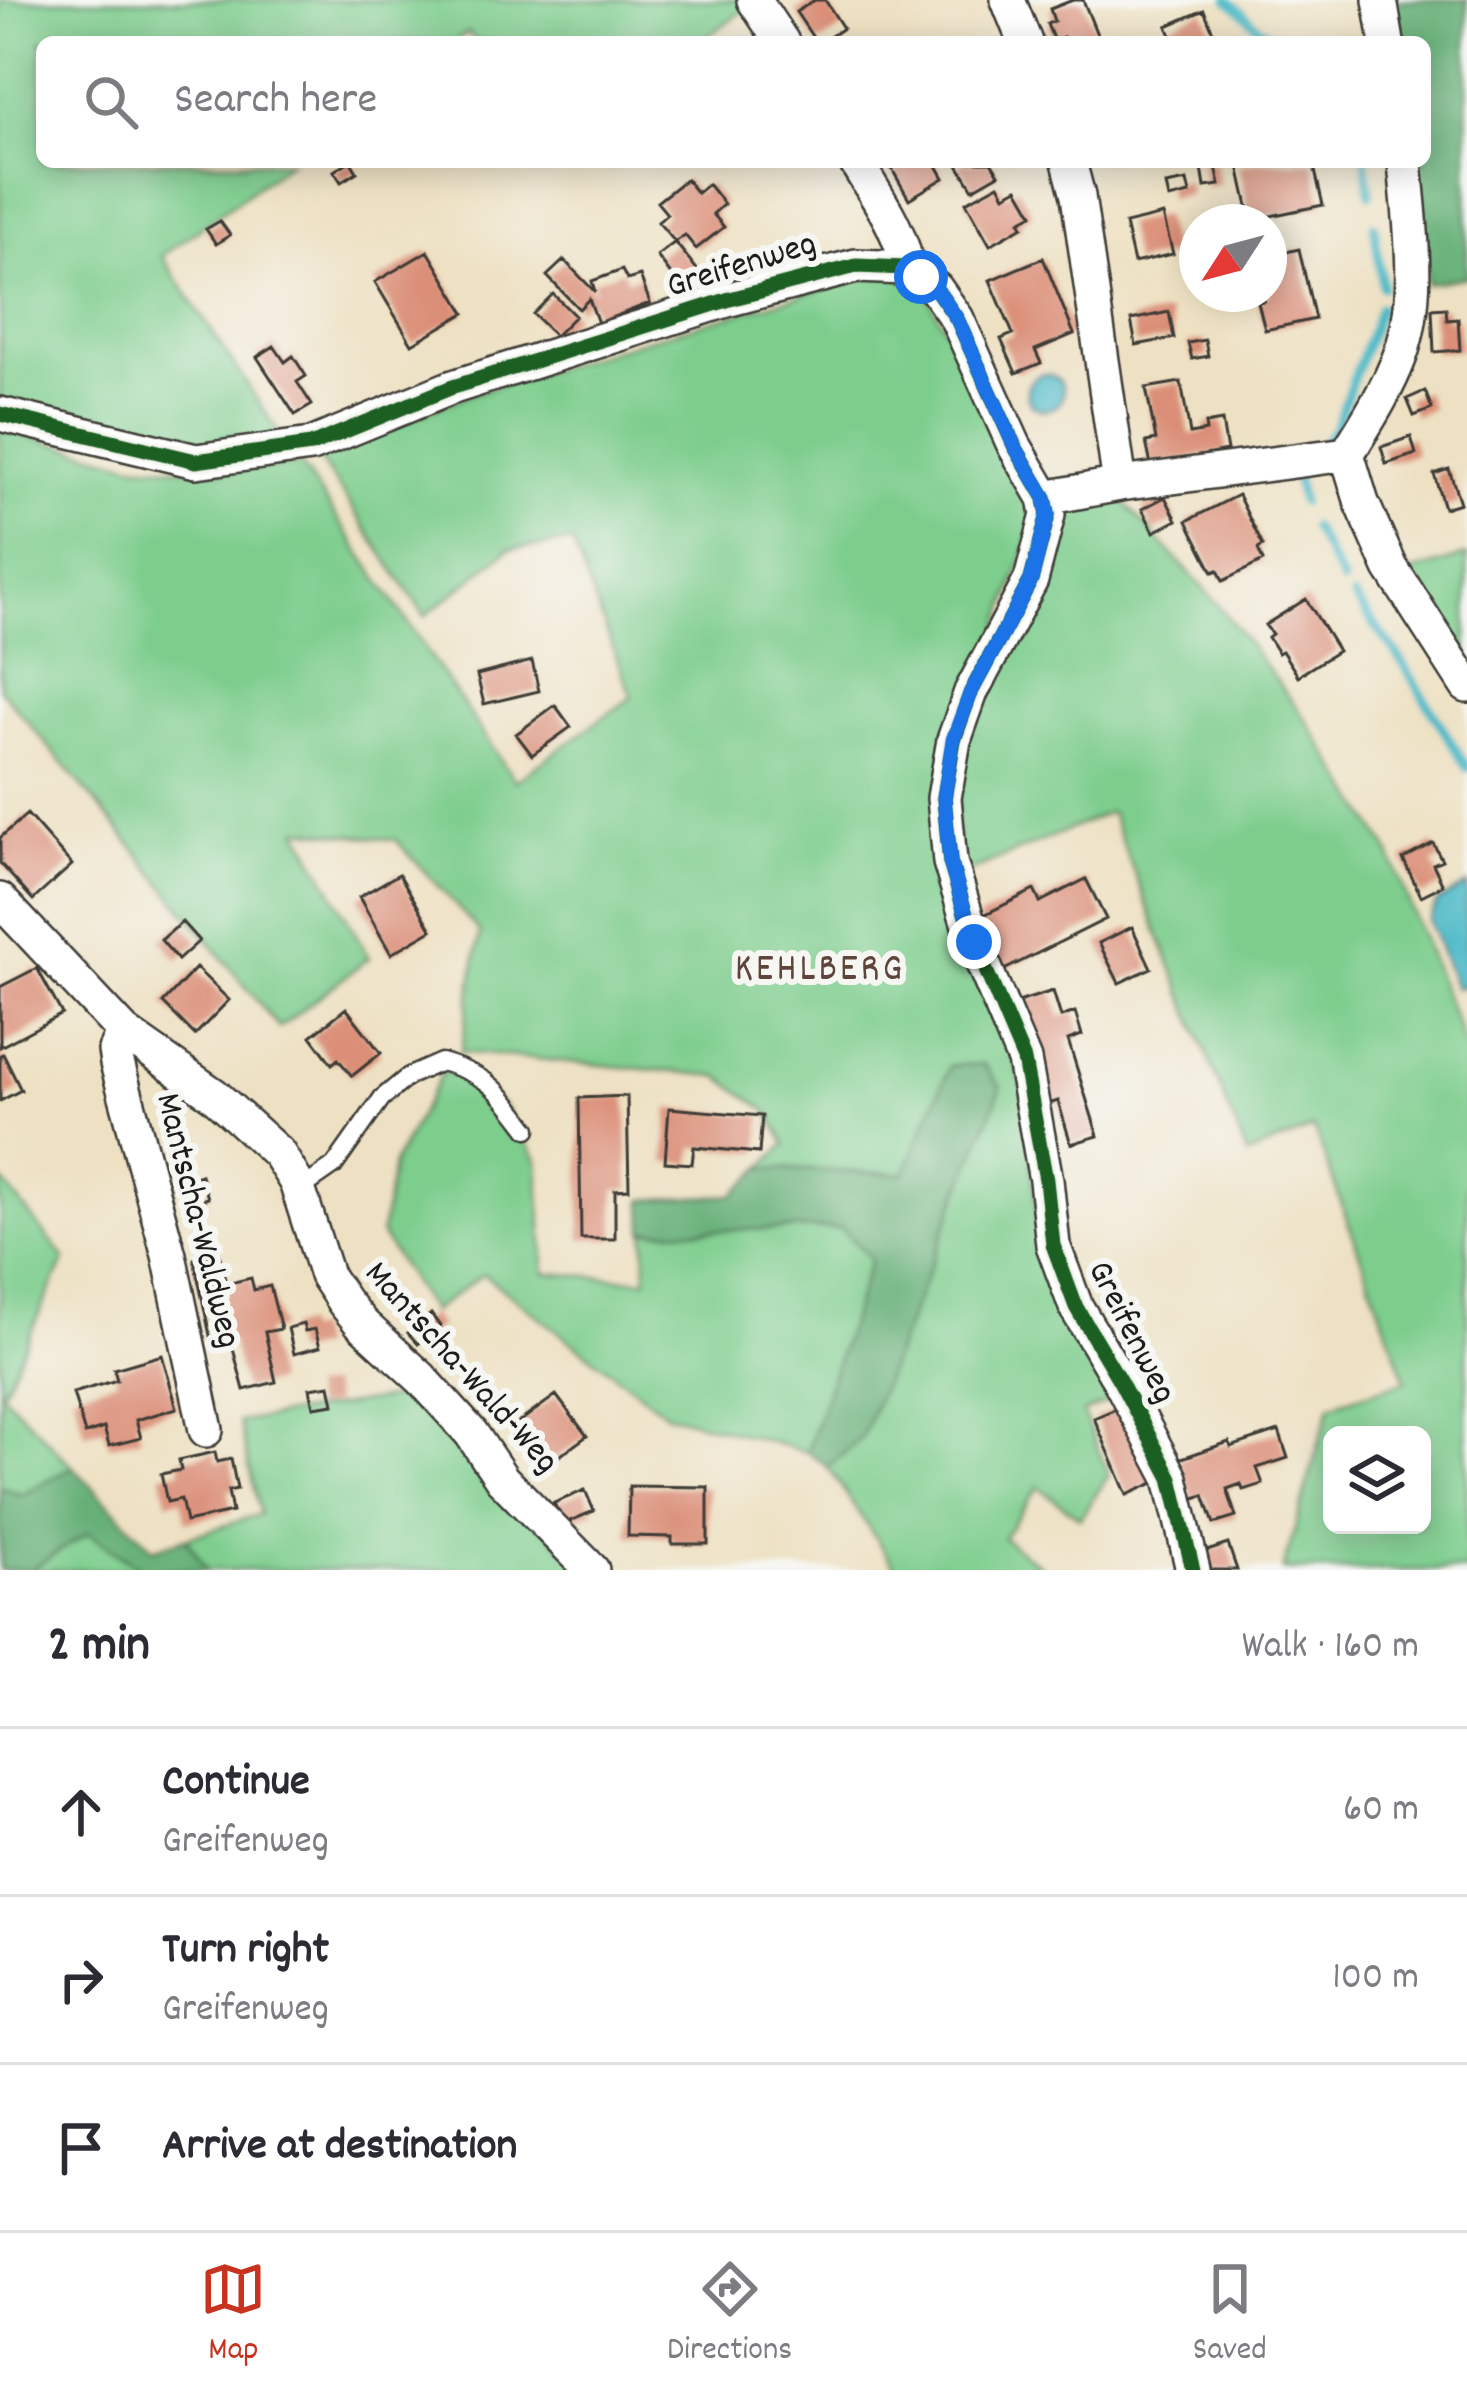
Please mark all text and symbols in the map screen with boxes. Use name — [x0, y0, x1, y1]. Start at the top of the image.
search box — [36, 36, 1431, 168]
icon: search — [78, 69, 144, 135]
text: Search here — [174, 70, 377, 134]
north arrow — [1179, 204, 1287, 312]
street label: Greifenweg — [661, 220, 823, 314]
route start — [894, 250, 948, 304]
route end — [947, 915, 1001, 969]
district label: KEHLBERG — [735, 944, 905, 999]
street label: Mantscha-Waldweg — [139, 1088, 253, 1354]
street label: Mantscha-Wald-Weg — [350, 1251, 570, 1487]
street label: Greifenweg — [1072, 1253, 1188, 1413]
map controls — [1323, 1426, 1431, 1534]
button: layers — [1323, 1426, 1431, 1534]
text: 2 min — [48, 1612, 150, 1684]
text: Walk · 160 m — [1242, 1621, 1419, 1676]
text: Continue — [162, 1752, 310, 1816]
icon: ahead — [48, 1779, 114, 1845]
text: 60 m — [1343, 1784, 1419, 1839]
text: Greifenweg — [162, 1816, 329, 1871]
text: Turn right — [162, 1920, 329, 1984]
icon: right — [48, 1947, 114, 2013]
text: 100 m — [1332, 1952, 1419, 2007]
text: Greifenweg — [162, 1984, 329, 2039]
icon: arrive — [48, 2115, 114, 2181]
text: Arrive at destination — [162, 2116, 517, 2180]
tab: Map — [200, 2256, 266, 2375]
tab: Directions — [667, 2256, 792, 2375]
tab: Saved — [1193, 2256, 1267, 2375]

